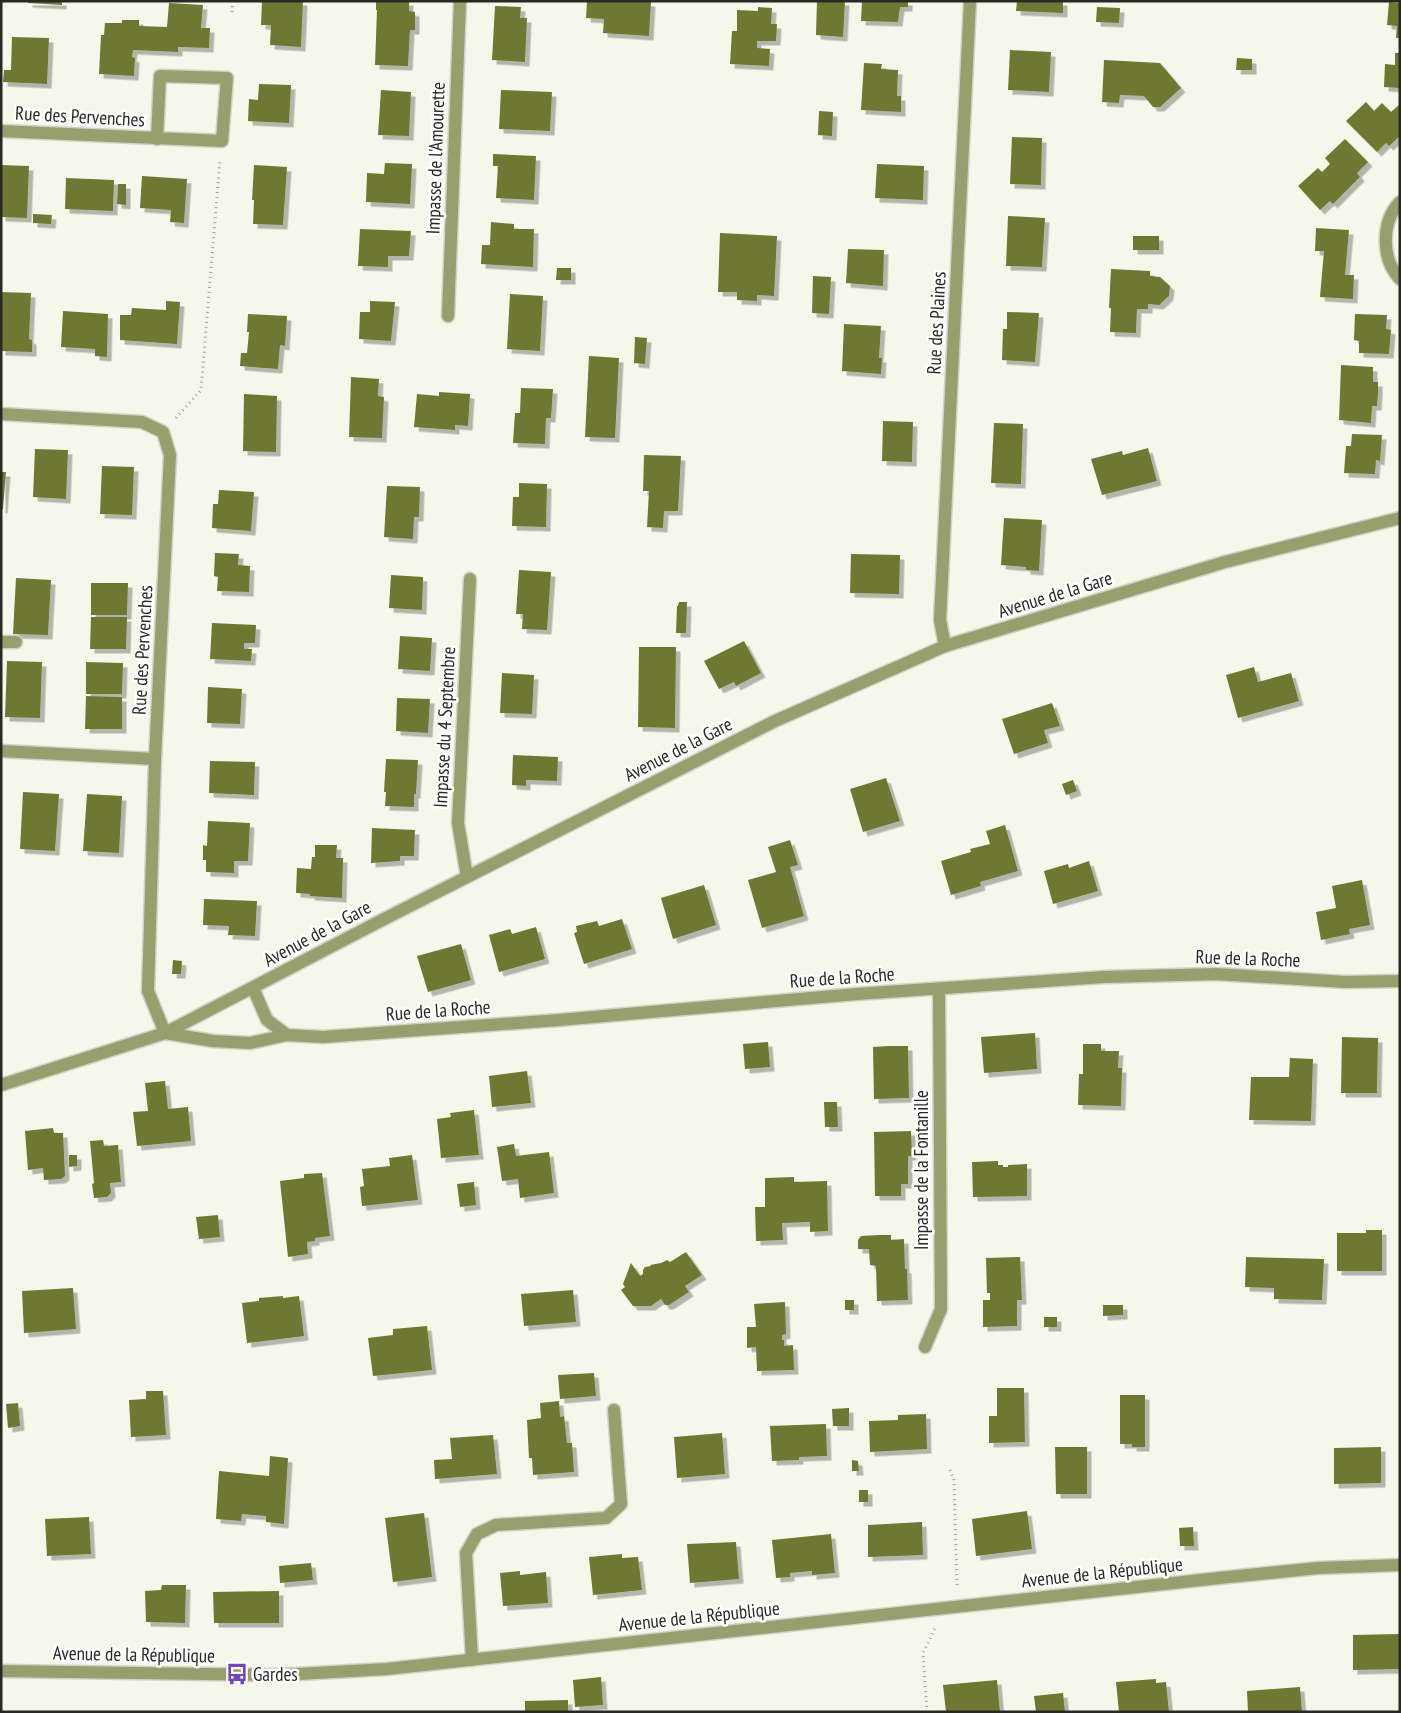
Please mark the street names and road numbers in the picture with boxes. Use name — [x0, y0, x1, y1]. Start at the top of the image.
street label: Impasse de l'Amourette — [420, 81, 450, 235]
street label: Rue des Pervenches — [15, 101, 145, 131]
street label: Rue des Plaines — [921, 271, 951, 375]
street label: Avenue de la Gare — [995, 565, 1115, 623]
street label: Rue des Pervenches — [127, 585, 157, 715]
street label: Impasse du 4 Septembre — [428, 646, 460, 808]
street label: Avenue de la Gare — [620, 711, 736, 787]
street label: Avenue de la Gare — [259, 895, 375, 971]
street label: Rue de la Roche — [1195, 944, 1301, 972]
street label: Rue de la Roche — [789, 961, 895, 993]
street label: Rue de la Roche — [385, 994, 491, 1026]
street label: Impasse de la Fontanille — [909, 1090, 933, 1250]
street label: Avenue de la République — [1020, 1552, 1184, 1592]
street label: Avenue de la République — [617, 1596, 781, 1636]
street label: Avenue de la République — [53, 1641, 215, 1667]

